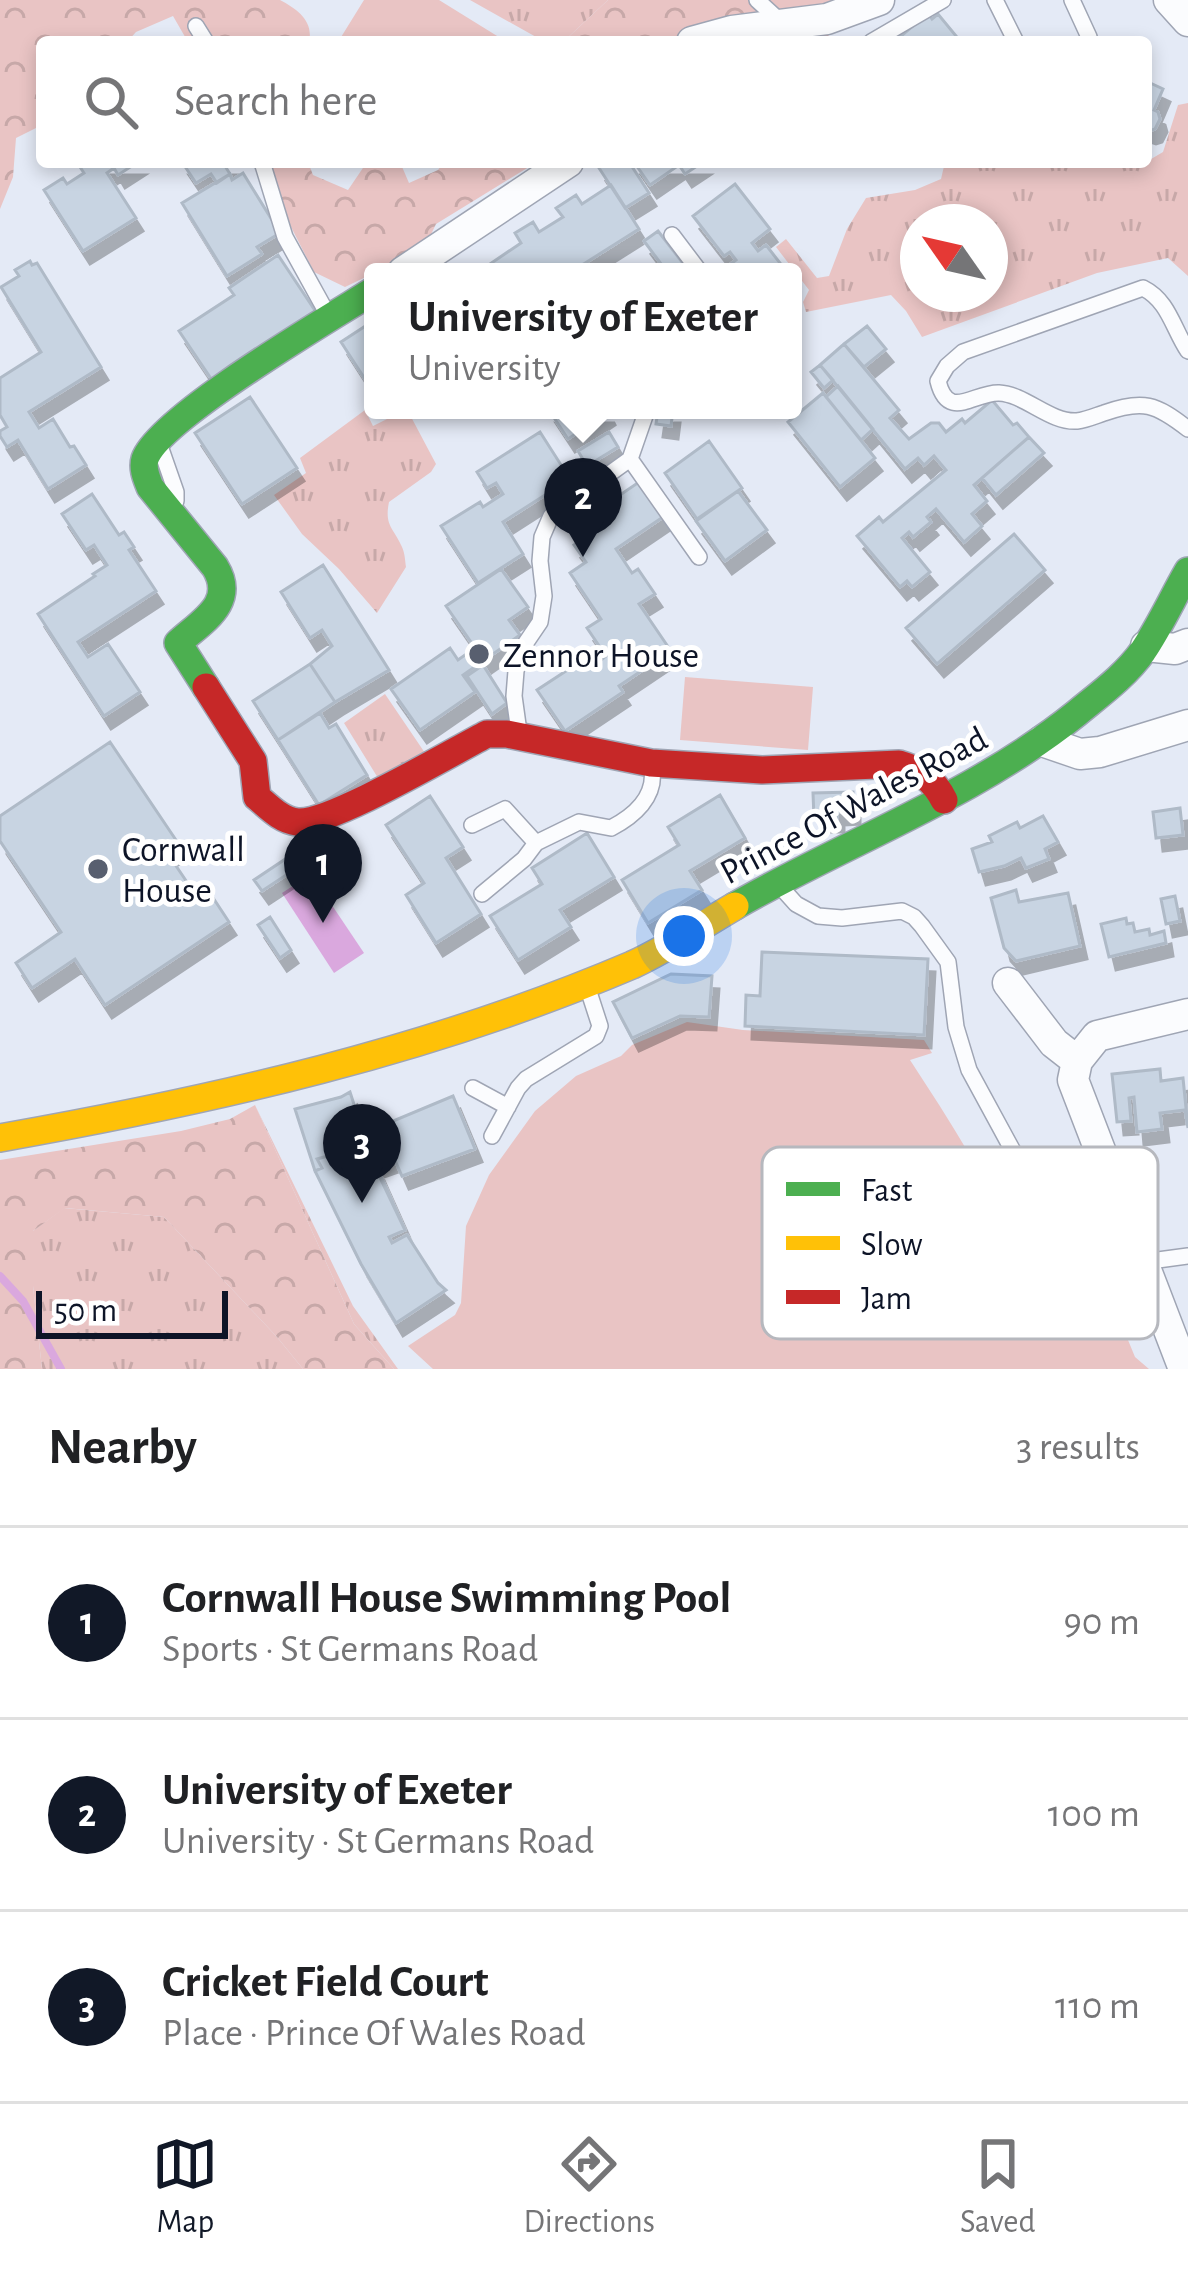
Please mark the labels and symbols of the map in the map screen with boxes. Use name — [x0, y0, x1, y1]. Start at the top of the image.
north arrow — [900, 204, 1008, 312]
pin: 2 — [544, 458, 622, 557]
place label: Zennor House — [503, 638, 699, 674]
marker: Zennor House — [466, 641, 492, 667]
street label: Prince Of Wales Road — [715, 720, 993, 891]
pin: 1 — [284, 824, 362, 923]
place label: Cornwall House — [122, 832, 245, 909]
marker: Cornwall House — [85, 856, 111, 882]
your location — [654, 906, 714, 966]
pin: 3 — [323, 1104, 401, 1203]
legend — [762, 1147, 1158, 1339]
text: Fast — [861, 1175, 913, 1208]
text: Slow — [861, 1229, 922, 1262]
text: Jam — [861, 1283, 912, 1316]
scale bar — [36, 1285, 228, 1338]

